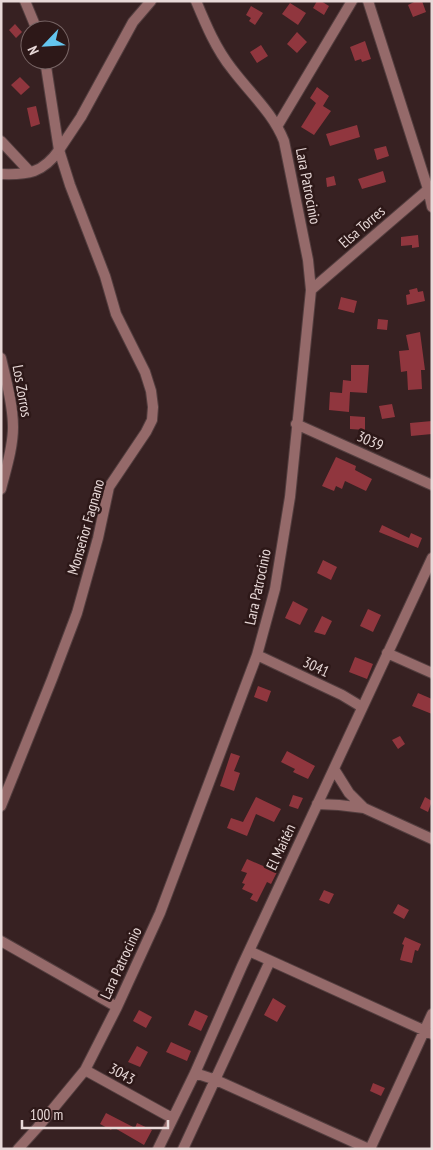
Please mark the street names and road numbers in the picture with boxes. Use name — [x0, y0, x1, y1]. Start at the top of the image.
street label: Lara Patrocinio — [292, 146, 325, 226]
street label: Elsa Torres — [335, 201, 389, 252]
street label: Los Zorros — [9, 364, 36, 418]
street label: 3039 — [354, 426, 386, 455]
street label: Monseñor Fagnano — [63, 477, 108, 577]
street label: Lara Patrocinio — [240, 547, 275, 627]
street label: 3041 — [300, 652, 332, 681]
street label: El Maitén — [262, 821, 299, 873]
street label: Lara Patrocinio — [96, 924, 145, 1002]
street label: 3043 — [106, 1059, 139, 1088]

